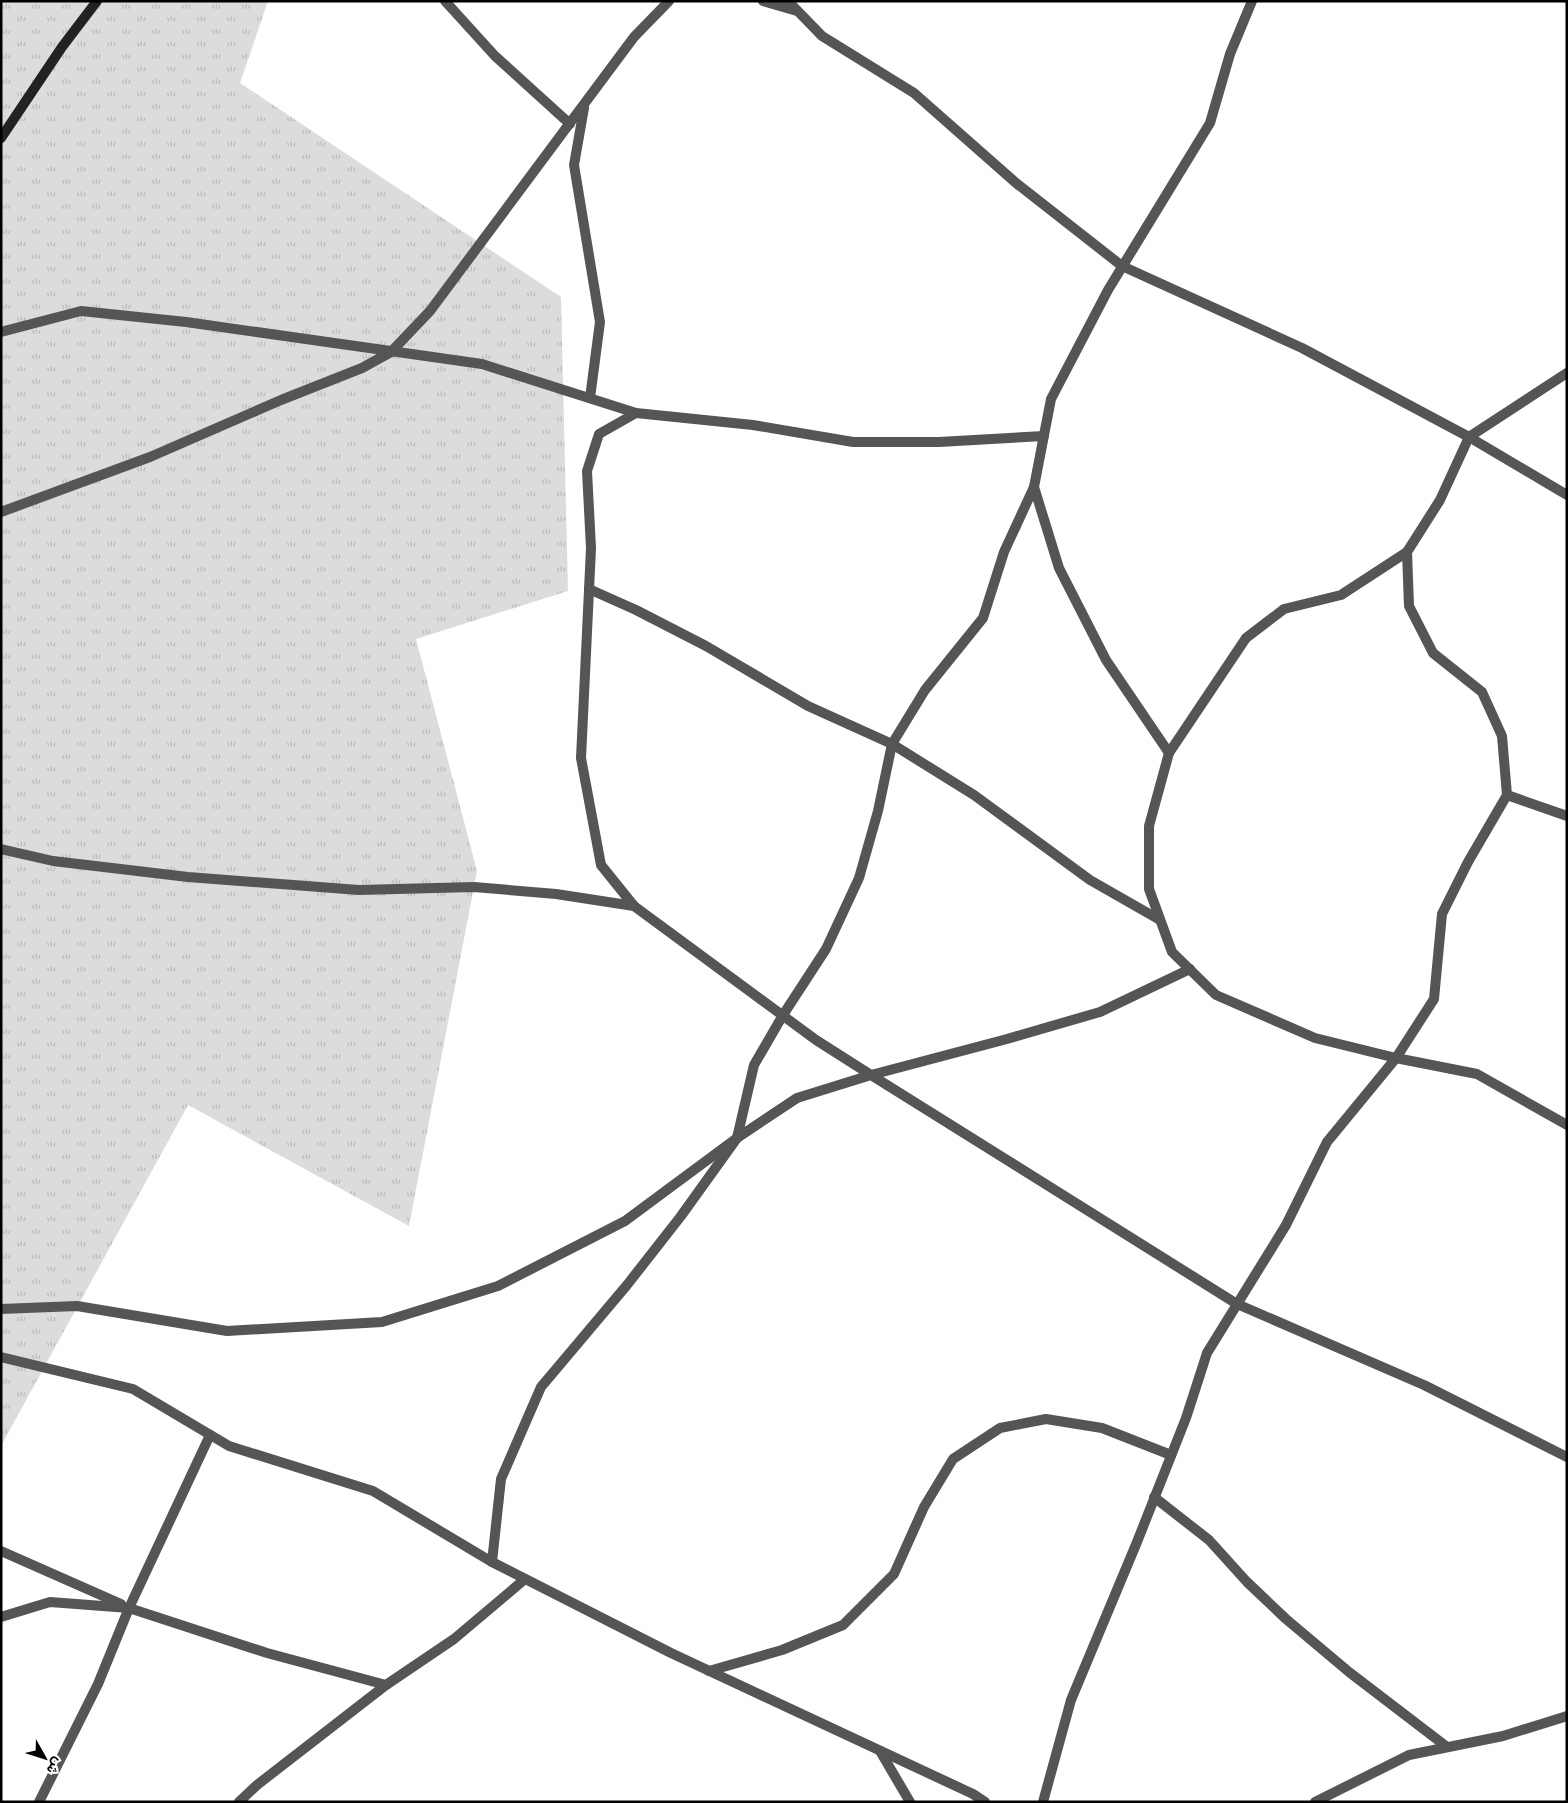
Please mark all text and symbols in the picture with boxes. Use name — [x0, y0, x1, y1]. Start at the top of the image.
north arrow — [20, 1733, 70, 1783]
text: ش — [43, 1754, 67, 1778]

